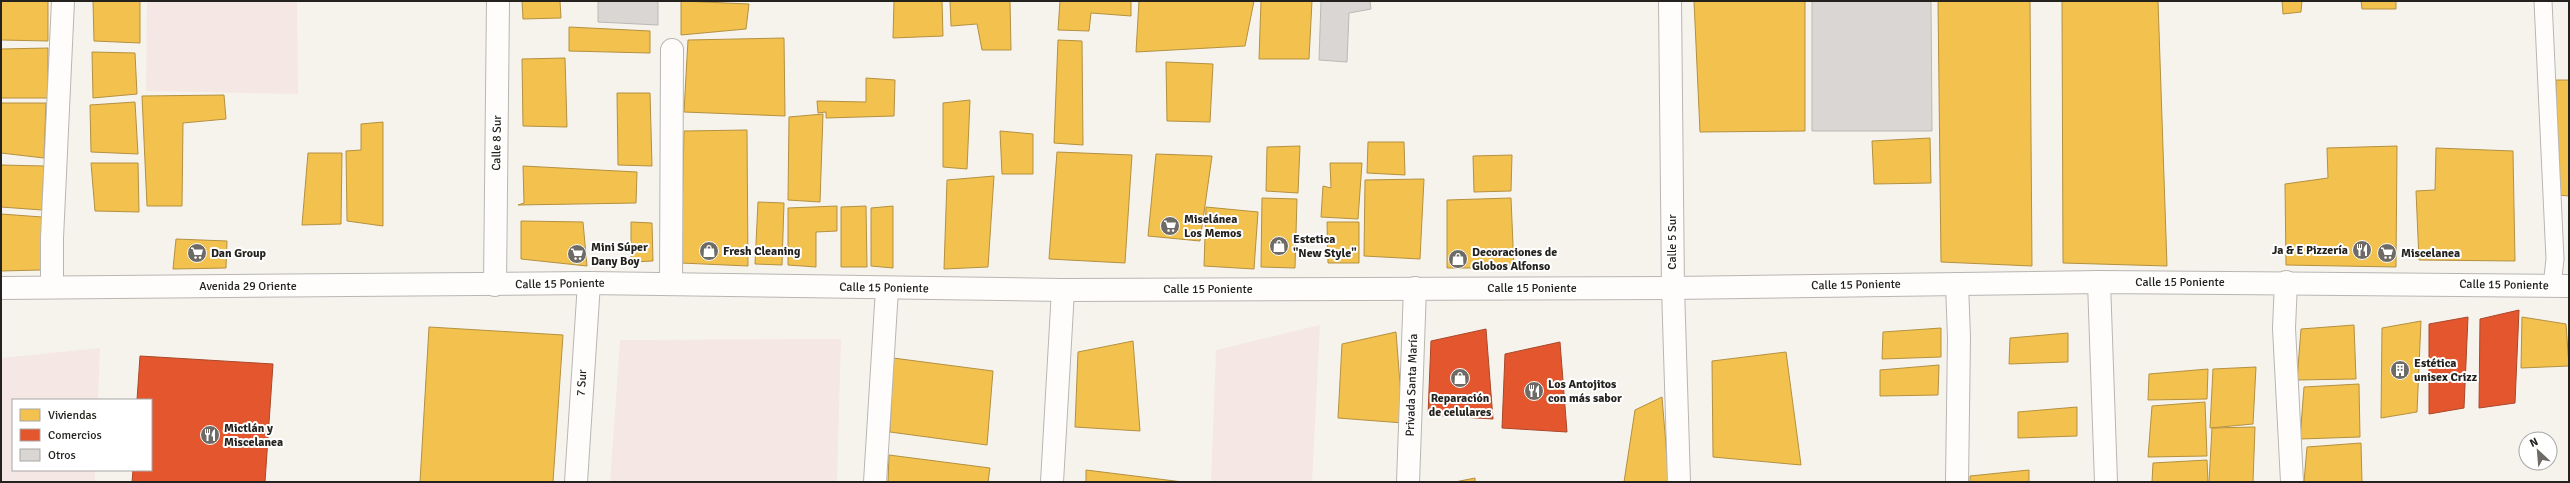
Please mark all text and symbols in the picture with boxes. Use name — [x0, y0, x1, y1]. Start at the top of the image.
street label: Calle 8 Sur — [489, 115, 505, 171]
place label: Miselánea Los Memos — [1184, 212, 1242, 241]
street label: Calle 5 Sur — [1665, 214, 1680, 270]
supermarket icon: Miselánea Los Memos — [1159, 215, 1181, 237]
place label: Estetica "New Style" — [1293, 232, 1357, 261]
shop icon: Estetica "New Style" — [1268, 235, 1290, 257]
restaurant icon: Ja & E Pizzería — [2351, 239, 2373, 261]
place label: Mini Súper Dany Boy — [591, 240, 648, 269]
shop icon: Fresh Cleaning — [698, 240, 720, 262]
supermarket icon: Dan Group — [186, 242, 208, 264]
supermarket icon: Miscelanea — [2376, 242, 2398, 264]
supermarket icon: Mini Súper Dany Boy — [566, 243, 588, 265]
place label: Ja & E Pizzería — [2272, 243, 2348, 258]
place label: Fresh Cleaning — [723, 244, 801, 259]
place label: Decoraciones de Globos Alfonso — [1472, 245, 1557, 274]
place label: Dan Group — [211, 246, 267, 261]
place label: Miscelanea — [2401, 246, 2460, 261]
shop icon: Decoraciones de Globos Alfonso — [1447, 248, 1469, 270]
street label: Calle 15 Poniente — [2135, 275, 2225, 290]
street label: Calle 15 Poniente — [515, 276, 605, 292]
street label: Calle 15 Poniente — [1811, 277, 1901, 293]
street label: Calle 15 Poniente — [2459, 277, 2549, 293]
street label: Avenida 29 Oriente — [199, 279, 297, 294]
street label: Calle 15 Poniente — [839, 280, 929, 296]
street label: Calle 15 Poniente — [1487, 281, 1577, 296]
street label: Calle 15 Poniente — [1163, 282, 1253, 297]
street label: Privada Santa María — [1403, 333, 1421, 437]
place label: Estética unisex Crizz — [2414, 356, 2478, 385]
building icon: Estética unisex Crizz — [2389, 359, 2411, 381]
shop icon: Reparación de celulares — [1449, 367, 1471, 389]
street label: 7 Sur — [574, 369, 590, 397]
place label: Los Antojitos con más sabor — [1548, 377, 1622, 406]
restaurant icon: Los Antojitos con más sabor — [1523, 380, 1545, 402]
place label: Reparación de celulares — [1429, 391, 1492, 420]
legend — [12, 399, 152, 471]
text: Viviendas — [48, 408, 97, 423]
place label: Mictlán y Miscelanea — [224, 421, 283, 450]
restaurant icon: Mictlán y Miscelanea — [199, 424, 221, 446]
text: Comercios — [48, 428, 102, 443]
north arrow — [2518, 431, 2558, 471]
text: N — [2528, 435, 2540, 450]
text: Otros — [48, 448, 76, 463]

